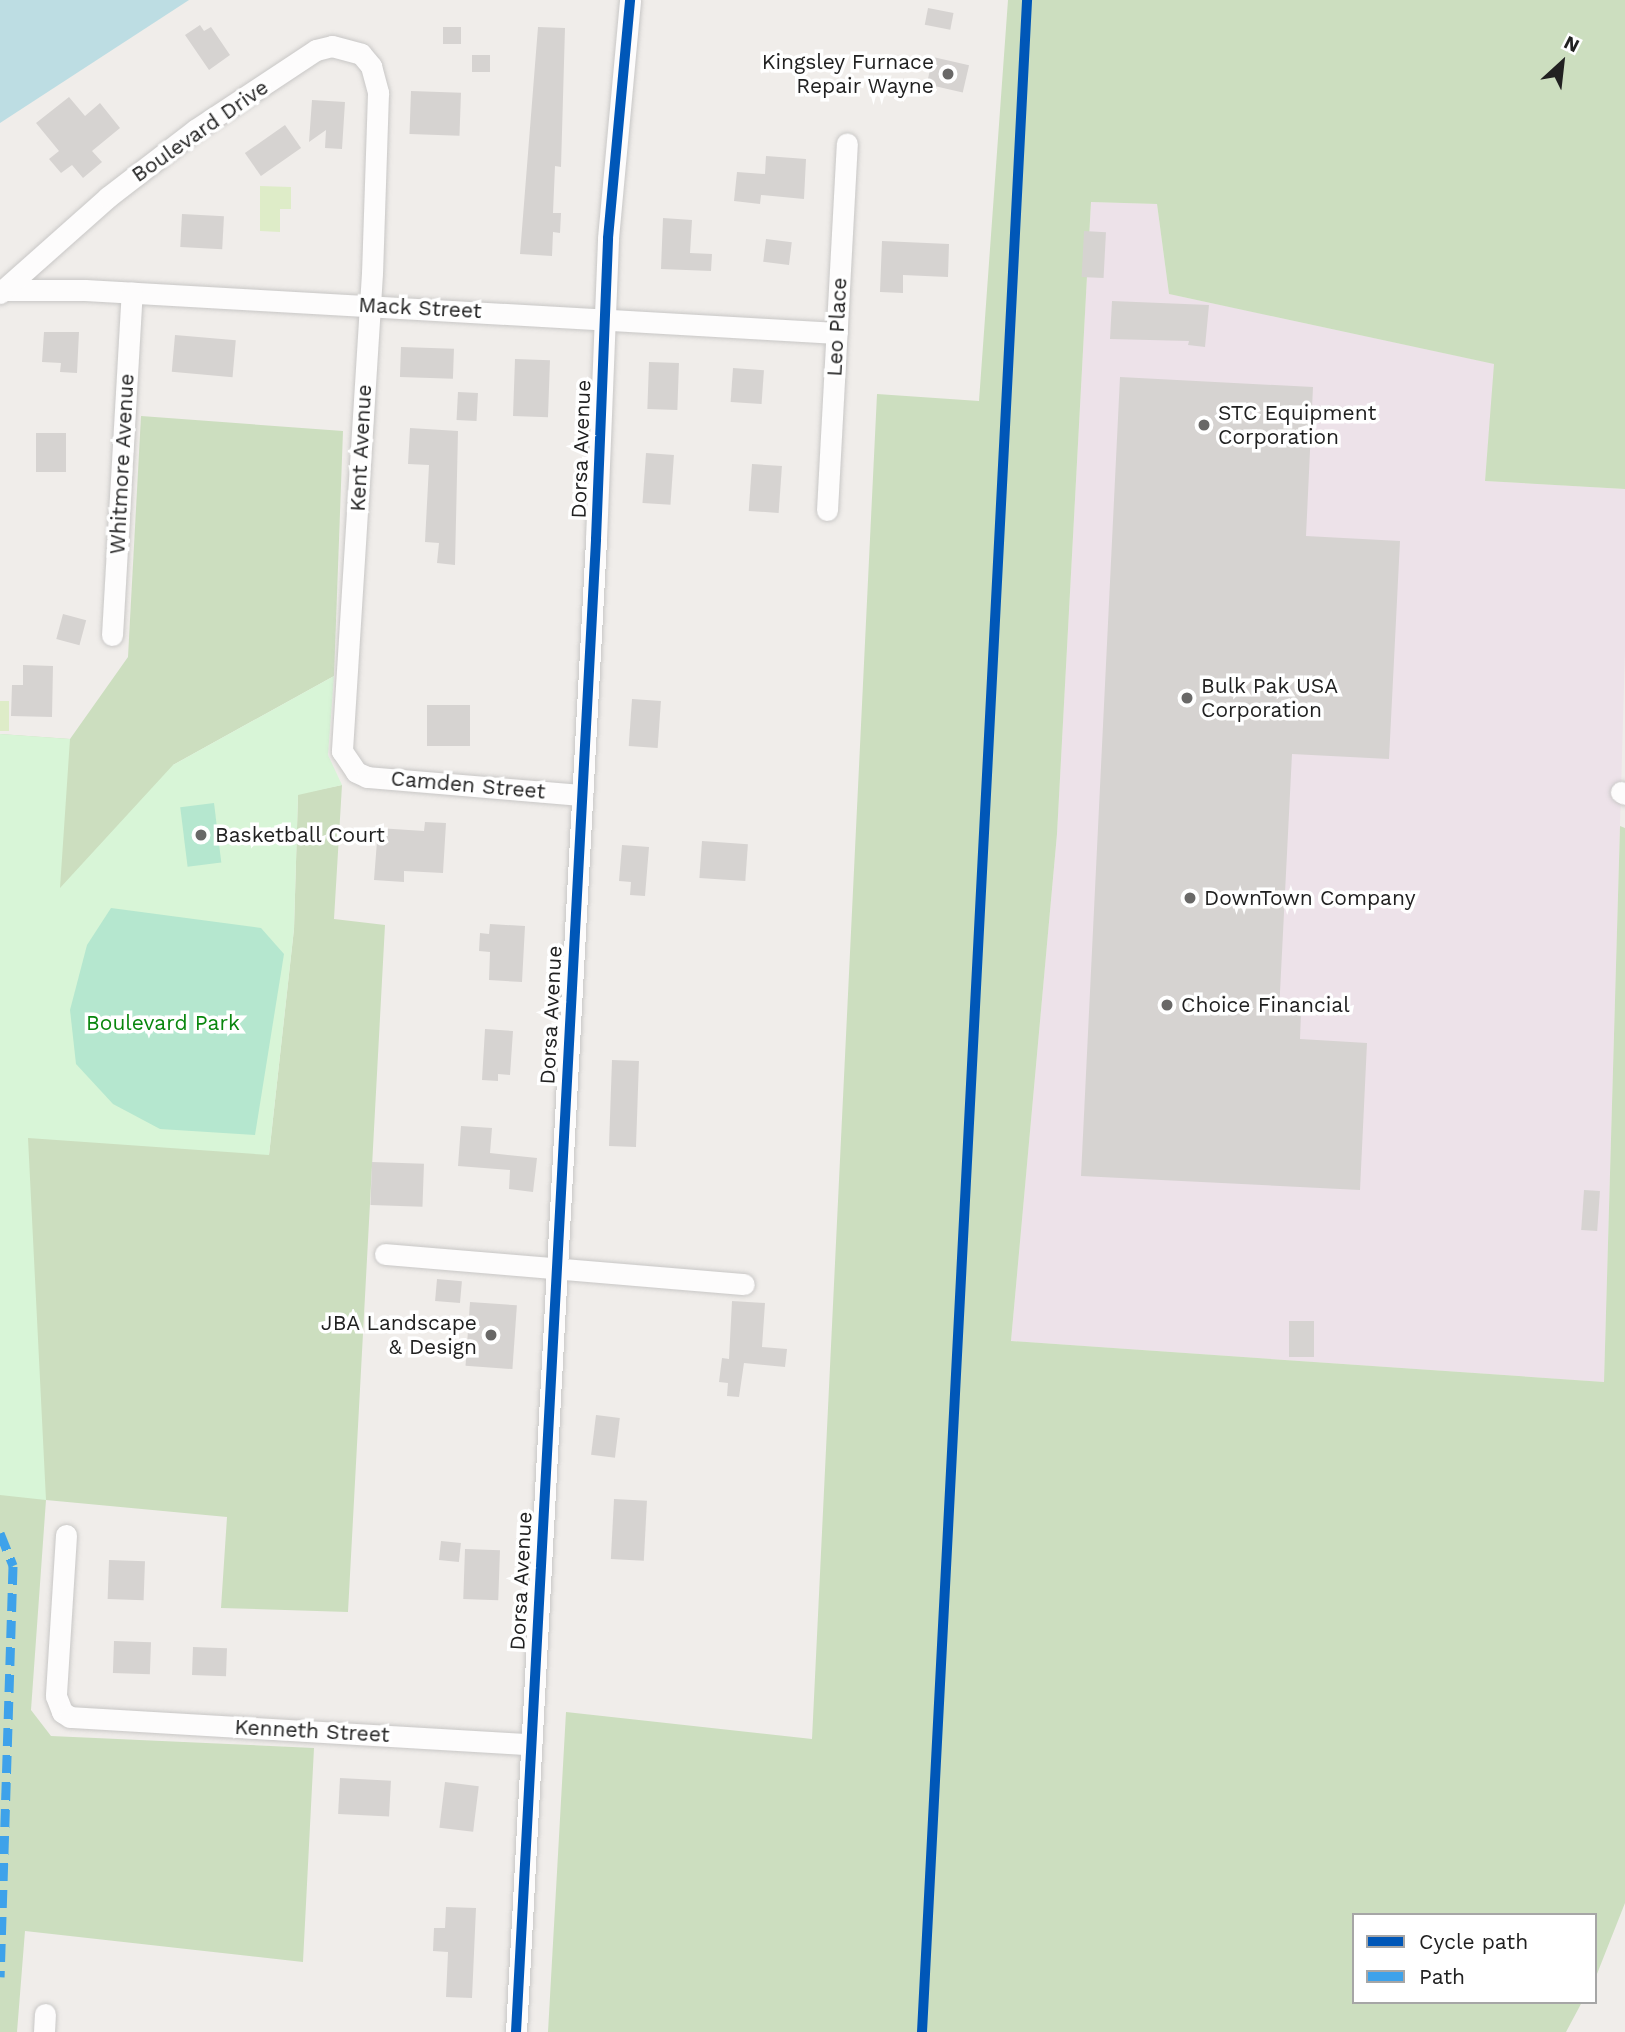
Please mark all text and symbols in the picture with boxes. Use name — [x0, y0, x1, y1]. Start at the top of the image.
north arrow — [1527, 28, 1597, 98]
text: N — [1560, 30, 1583, 57]
place label: Kingsley Furnace Repair Wayne — [761, 49, 934, 99]
marker: Kingsley Furnace Repair Wayne — [940, 66, 956, 82]
street label: Boulevard Drive — [127, 75, 273, 187]
street label: Leo Place — [822, 277, 852, 377]
street label: Mack Street — [358, 292, 482, 324]
street label: Whitmore Avenue — [105, 372, 139, 556]
street label: Dorsa Avenue — [566, 378, 596, 520]
street label: Kent Avenue — [345, 383, 377, 513]
place label: STC Equipment Corporation — [1218, 400, 1376, 450]
marker: STC Equipment Corporation — [1196, 417, 1212, 433]
place label: Bulk Pak USA Corporation — [1201, 673, 1339, 723]
marker: Bulk Pak USA Corporation — [1179, 690, 1195, 706]
street label: Camden Street — [390, 766, 546, 804]
place label: Basketball Court — [215, 822, 386, 848]
marker: Basketball Court — [193, 827, 209, 843]
place label: DownTown Company — [1204, 885, 1416, 911]
marker: DownTown Company — [1182, 890, 1198, 906]
street label: Dorsa Avenue — [535, 944, 567, 1086]
place label: Choice Financial — [1181, 992, 1350, 1018]
marker: Choice Financial — [1159, 997, 1175, 1013]
park label: Boulevard Park — [86, 1010, 240, 1036]
place label: JBA Landscape & Design — [320, 1310, 477, 1360]
marker: JBA Landscape & Design — [483, 1327, 499, 1343]
street label: Dorsa Avenue — [505, 1510, 537, 1652]
street label: Kenneth Street — [234, 1714, 390, 1748]
legend — [1352, 1913, 1597, 2004]
text: Cycle path — [1419, 1929, 1528, 1954]
text: Path — [1419, 1964, 1465, 1989]

